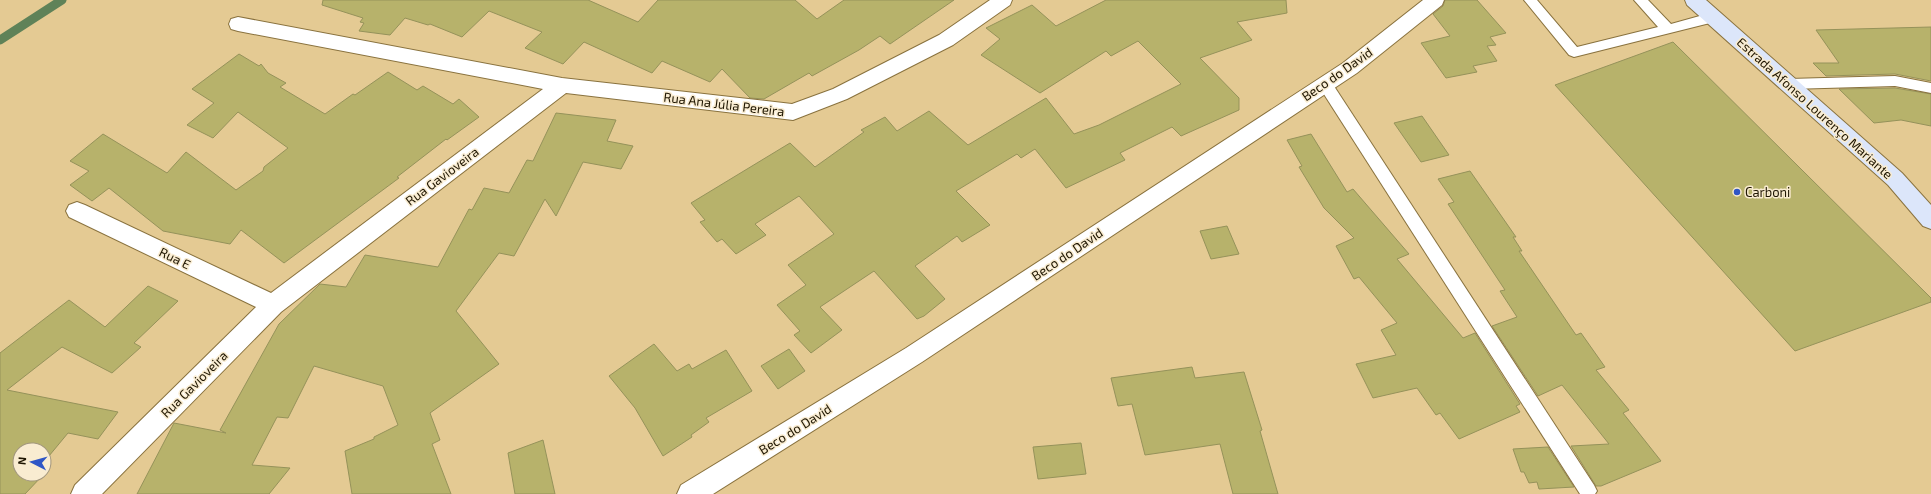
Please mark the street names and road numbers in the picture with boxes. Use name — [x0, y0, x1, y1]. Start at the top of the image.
street label: Estrada Afonso Lourenço Mariante — [1733, 34, 1896, 183]
street label: Beco do David — [1299, 44, 1375, 104]
street label: Rua Ana Júlia Pereira — [663, 89, 785, 119]
street label: Rua Gavioveira — [402, 143, 482, 209]
street label: Beco do David — [1028, 224, 1106, 284]
street label: Rua E — [157, 244, 193, 272]
street label: Rua Gavioveira — [157, 347, 231, 421]
street label: Beco do David — [756, 400, 834, 458]

